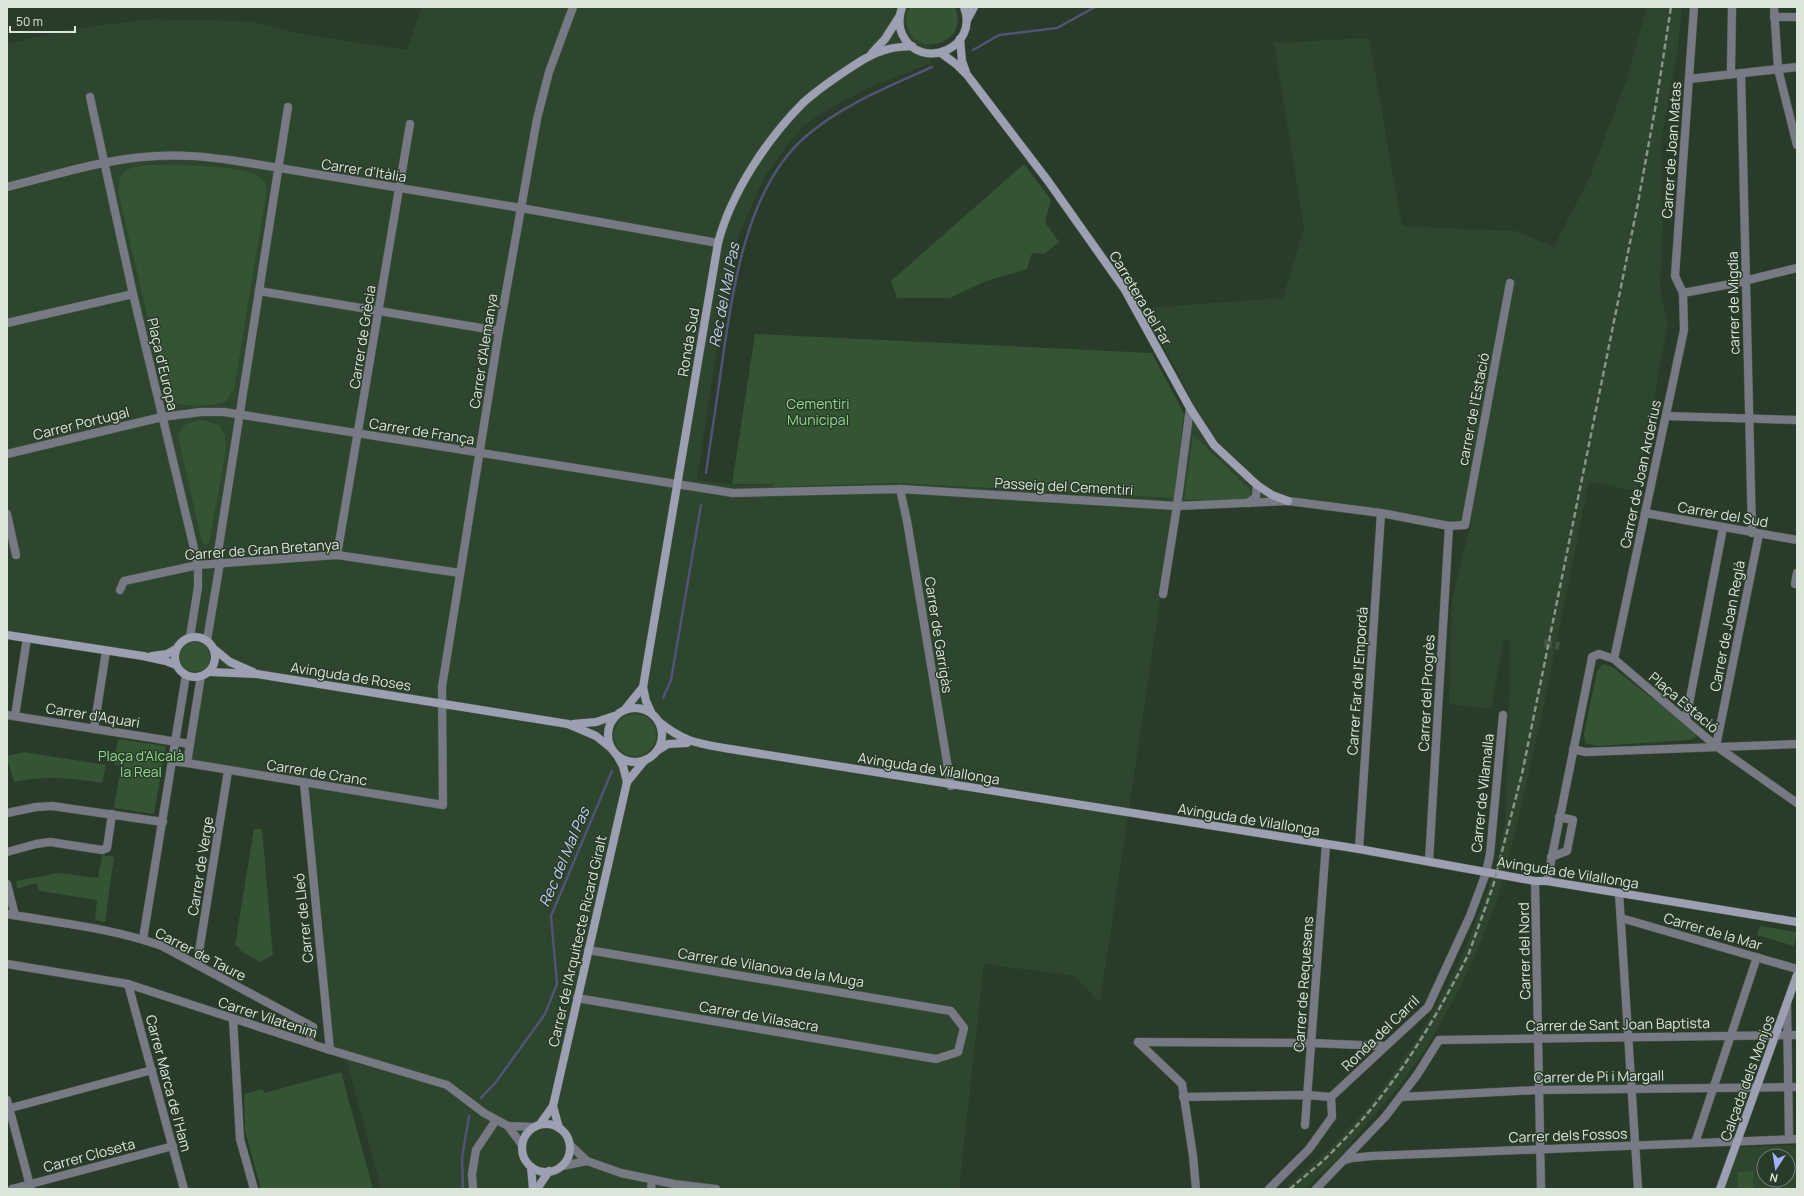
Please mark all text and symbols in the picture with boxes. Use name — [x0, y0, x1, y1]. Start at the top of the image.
scale bar — [10, 8, 75, 34]
text: 50 m — [16, 13, 43, 30]
street label: Carrer de Joan Matas — [1657, 81, 1685, 219]
street label: Carrer d'Itàlia — [320, 154, 408, 186]
water label: Rec del Mal Pas — [704, 240, 745, 349]
street label: Carretera del Far — [1105, 247, 1177, 349]
street label: carrer de Migdia — [1723, 251, 1743, 355]
street label: Carrer de Grècia — [344, 284, 380, 390]
street label: Carrer d'Alemanya — [465, 292, 501, 410]
street label: Ronda Sud — [673, 306, 703, 378]
street label: Plaça d'Europa — [143, 316, 183, 412]
street label: carrer de l'Estació — [1453, 351, 1493, 467]
park label: Cementiri Municipal — [786, 394, 850, 429]
street label: Carrer de Joan Arderius — [1615, 398, 1665, 550]
street label: Carrer Portugal — [31, 402, 131, 444]
street label: Carrer de França — [368, 413, 476, 449]
street label: Passeig del Cementiri — [994, 473, 1134, 499]
street label: Carrer del Sud — [1676, 497, 1770, 531]
street label: Carrer de Gran Bretanya — [184, 534, 340, 564]
street label: Carrer de Joan Reglà — [1705, 559, 1749, 693]
street label: Carrer de Garrigàs — [920, 575, 958, 695]
street label: Carrer Far de l'Empordà — [1342, 606, 1372, 756]
street label: Carrer del Progrès — [1413, 634, 1439, 752]
street label: Avinguda de Roses — [289, 657, 413, 695]
street label: Plaça Estació — [1645, 667, 1723, 737]
street label: Carrer d'Aquari — [45, 698, 141, 732]
street label: Carrer de Vilamalla — [1466, 733, 1498, 853]
park label: Plaça d'Alcalà la Real — [98, 746, 184, 781]
street label: Avinguda de Vilallonga — [857, 747, 1001, 789]
street label: Carrer de Cranc — [265, 755, 369, 789]
street label: Avinguda de Vilallonga — [1177, 798, 1321, 840]
water label: Rec del Mal Pas — [534, 803, 595, 910]
street label: Carrer de Verge — [183, 815, 217, 917]
street label: Carrer de l'Arquitecte Ricard Giralt — [543, 833, 611, 1049]
street label: Avinguda de Vilallonga — [1496, 851, 1640, 893]
street label: Carrer de Lleó — [289, 872, 317, 964]
street label: Carrer del Nord — [1514, 902, 1534, 1000]
street label: Carrer de la Mar — [1662, 908, 1764, 954]
street label: Carrer de Requesens — [1289, 916, 1317, 1052]
street label: Carrer de Taure — [152, 923, 250, 985]
street label: Carrer de Vilanova de la Muga — [676, 943, 866, 991]
street label: Ronda del Carril — [1337, 991, 1423, 1075]
street label: Carrer Vilatenim — [216, 992, 320, 1042]
street label: Carrer de Vilasacra — [698, 996, 820, 1036]
street label: Calçada dels Monjos — [1715, 1012, 1779, 1144]
street label: Carrer Marca de l'Ham — [142, 1013, 196, 1154]
street label: Carrer de Sant Joan Baptista — [1526, 1013, 1710, 1035]
street label: Carrer de Pi i Margall — [1534, 1065, 1664, 1087]
street label: Carrer dels Fossos — [1508, 1123, 1628, 1147]
street label: Carrer Closeta — [41, 1134, 137, 1176]
north arrow — [1756, 1148, 1796, 1188]
text: N — [1768, 1170, 1779, 1186]

